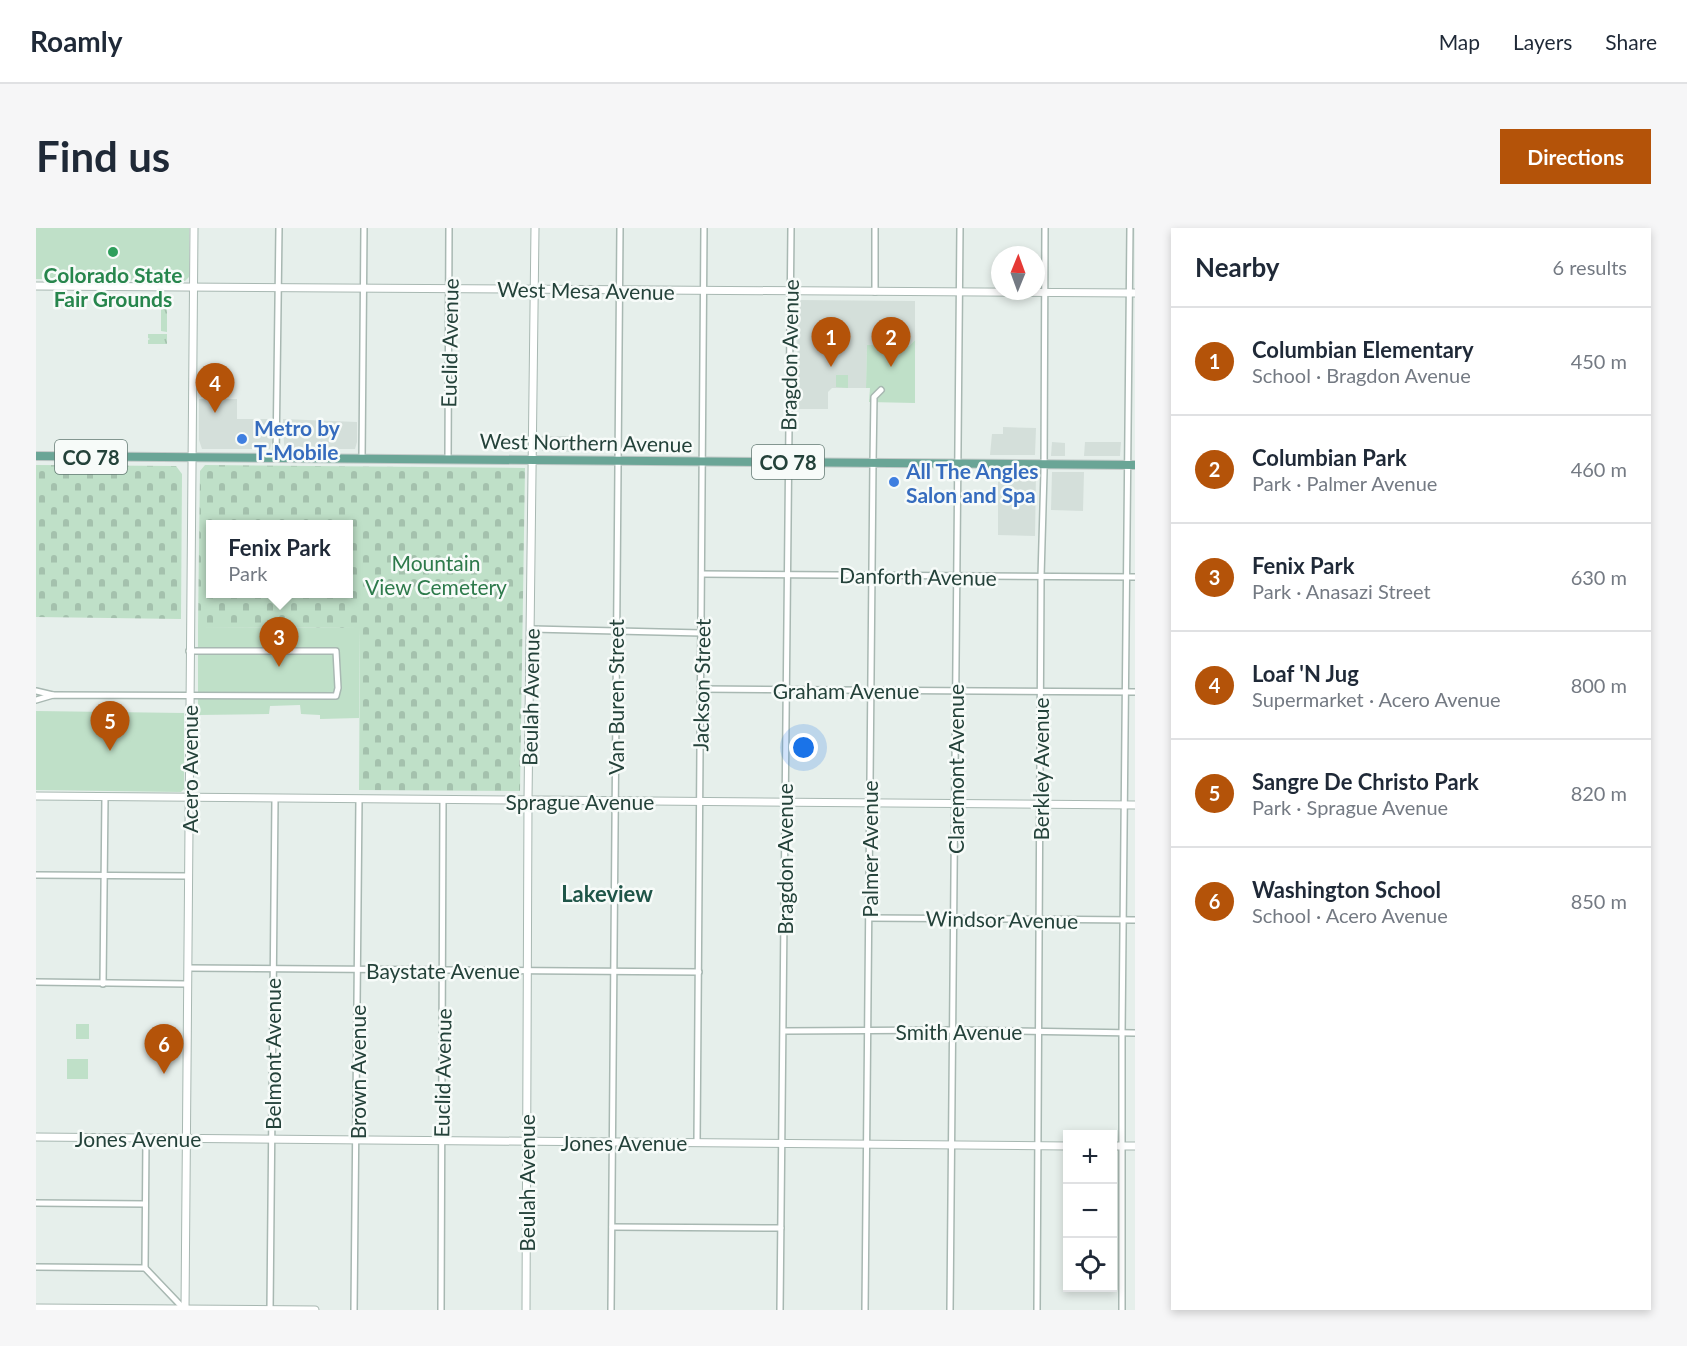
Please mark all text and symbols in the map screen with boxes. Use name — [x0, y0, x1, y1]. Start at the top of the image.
text: Roamly — [30, 24, 123, 58]
text: Map — [1439, 29, 1480, 54]
text: Layers — [1513, 29, 1572, 54]
text: Share — [1605, 29, 1657, 54]
button: Directions — [1500, 129, 1651, 184]
text: Find us — [36, 131, 170, 181]
marker: Colorado State Fair Grounds — [106, 245, 120, 259]
north arrow — [991, 246, 1045, 300]
text: Nearby — [1195, 251, 1280, 283]
text: 6 results — [1552, 255, 1627, 279]
place label: Colorado State Fair Grounds — [44, 262, 182, 311]
street label: West Mesa Avenue — [497, 276, 675, 304]
street label: Euclid Avenue — [435, 278, 463, 408]
street label: Bragdon Avenue — [775, 279, 803, 431]
pin: 1 — [812, 318, 850, 367]
pin: 2 — [872, 318, 910, 367]
text: Columbian Elementary — [1252, 336, 1474, 363]
text: 1 — [1209, 349, 1220, 373]
text: 450 m — [1571, 349, 1627, 373]
text: School · Bragdon Avenue — [1252, 363, 1471, 387]
pin: 4 — [196, 364, 234, 413]
place label: Metro by T-Mobile — [254, 415, 341, 464]
street label: West Northern Avenue — [479, 428, 693, 456]
marker: Metro by T-Mobile — [235, 432, 249, 446]
road number: CO 78 — [55, 440, 127, 474]
text: Columbian Park — [1252, 444, 1407, 471]
road number: CO 78 — [752, 445, 824, 479]
text: 2 — [1209, 457, 1220, 481]
text: 460 m — [1571, 457, 1627, 481]
place label: All The Angles Salon and Spa — [905, 458, 1039, 507]
text: Park · Palmer Avenue — [1252, 471, 1437, 495]
marker: All The Angles Salon and Spa — [887, 475, 901, 489]
popup — [206, 520, 353, 598]
text: Fenix Park — [228, 534, 331, 561]
park label: Mountain View Cemetery — [365, 550, 507, 599]
text: Fenix Park — [1252, 552, 1354, 579]
text: Park — [228, 561, 267, 585]
street label: Danforth Avenue — [839, 562, 997, 590]
text: 3 — [1209, 565, 1220, 589]
text: 630 m — [1571, 565, 1627, 589]
text: Park · Anasazi Street — [1252, 579, 1431, 603]
pin: 3 — [260, 618, 298, 667]
street label: Jackson Street — [687, 618, 715, 752]
street label: Van Buren Street — [603, 619, 628, 775]
street label: Beulah Avenue — [516, 628, 544, 766]
text: Loaf 'N Jug — [1252, 660, 1359, 687]
text: 4 — [1209, 673, 1220, 697]
text: 800 m — [1571, 673, 1627, 697]
street label: Graham Avenue — [773, 678, 919, 703]
street label: Claremont Avenue — [943, 684, 968, 854]
text: Supermarket · Acero Avenue — [1252, 687, 1501, 711]
street label: Berkley Avenue — [1028, 697, 1053, 841]
pin: 5 — [90, 702, 130, 751]
street label: Acero Avenue — [177, 705, 202, 833]
your location — [789, 733, 818, 762]
text: Sangre De Christo Park — [1252, 768, 1479, 795]
street label: Palmer Avenue — [857, 780, 882, 918]
text: 5 — [1209, 781, 1220, 805]
text: 820 m — [1571, 781, 1627, 805]
street label: Bragdon Avenue — [772, 783, 797, 935]
street label: Sprague Avenue — [506, 789, 654, 814]
text: Park · Sprague Avenue — [1252, 795, 1448, 819]
text: Washington School — [1252, 876, 1441, 903]
district label: Lakeview — [561, 880, 653, 907]
text: 6 — [1209, 889, 1220, 913]
text: 850 m — [1571, 889, 1627, 913]
text: School · Acero Avenue — [1252, 903, 1448, 927]
street label: Windsor Avenue — [925, 905, 1079, 933]
street label: Baystate Avenue — [366, 958, 520, 983]
street label: Belmont Avenue — [260, 978, 285, 1130]
street label: Brown Avenue — [345, 1005, 370, 1139]
street label: Euclid Avenue — [428, 1008, 456, 1138]
street label: Smith Avenue — [896, 1019, 1022, 1044]
pin: 6 — [144, 1024, 184, 1074]
street label: Beulah Avenue — [514, 1114, 539, 1252]
street label: Jones Avenue — [75, 1126, 201, 1151]
street label: Jones Avenue — [561, 1130, 687, 1155]
map controls — [1063, 1130, 1117, 1292]
button: + — [1063, 1130, 1117, 1184]
button: − — [1063, 1184, 1117, 1238]
button: locate — [1063, 1238, 1117, 1292]

